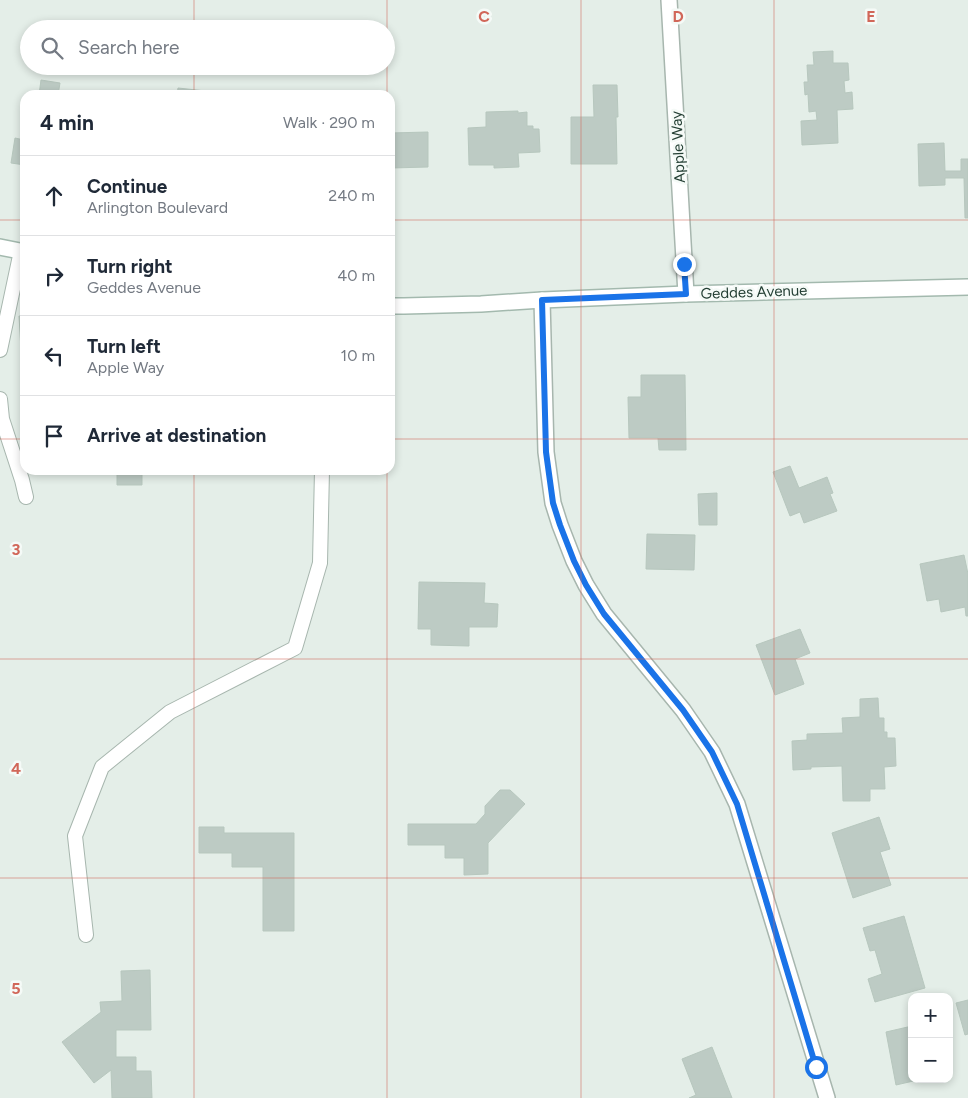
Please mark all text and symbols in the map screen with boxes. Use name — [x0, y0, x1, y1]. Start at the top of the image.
text: C — [478, 7, 490, 26]
text: D — [672, 7, 684, 26]
text: E — [866, 7, 876, 26]
search box — [20, 20, 395, 75]
icon: search — [38, 34, 66, 62]
text: Search here — [78, 36, 180, 59]
text: 4 min — [40, 110, 94, 135]
street label: Apple Way — [667, 110, 689, 184]
text: Walk · 290 m — [283, 113, 375, 132]
text: Continue — [87, 175, 167, 198]
icon: ahead — [40, 182, 68, 210]
text: 240 m — [328, 186, 375, 205]
text: Arlington Boulevard — [87, 198, 228, 217]
route end — [673, 253, 696, 276]
text: Turn right — [87, 255, 173, 278]
icon: right — [40, 262, 68, 290]
text: 40 m — [337, 266, 375, 285]
text: Geddes Avenue — [87, 278, 201, 297]
street label: Geddes Avenue — [700, 281, 808, 303]
text: Turn left — [87, 335, 161, 358]
icon: left — [40, 342, 68, 370]
text: 10 m — [341, 346, 375, 365]
text: Apple Way — [87, 358, 164, 377]
icon: arrive — [40, 422, 68, 450]
text: Arrive at destination — [87, 424, 266, 447]
text: 3 — [12, 540, 21, 559]
text: 4 — [11, 759, 21, 778]
text: 5 — [11, 979, 21, 998]
map controls — [908, 993, 953, 1083]
button: + — [908, 993, 953, 1038]
button: − — [908, 1038, 953, 1083]
route start — [805, 1056, 828, 1079]

